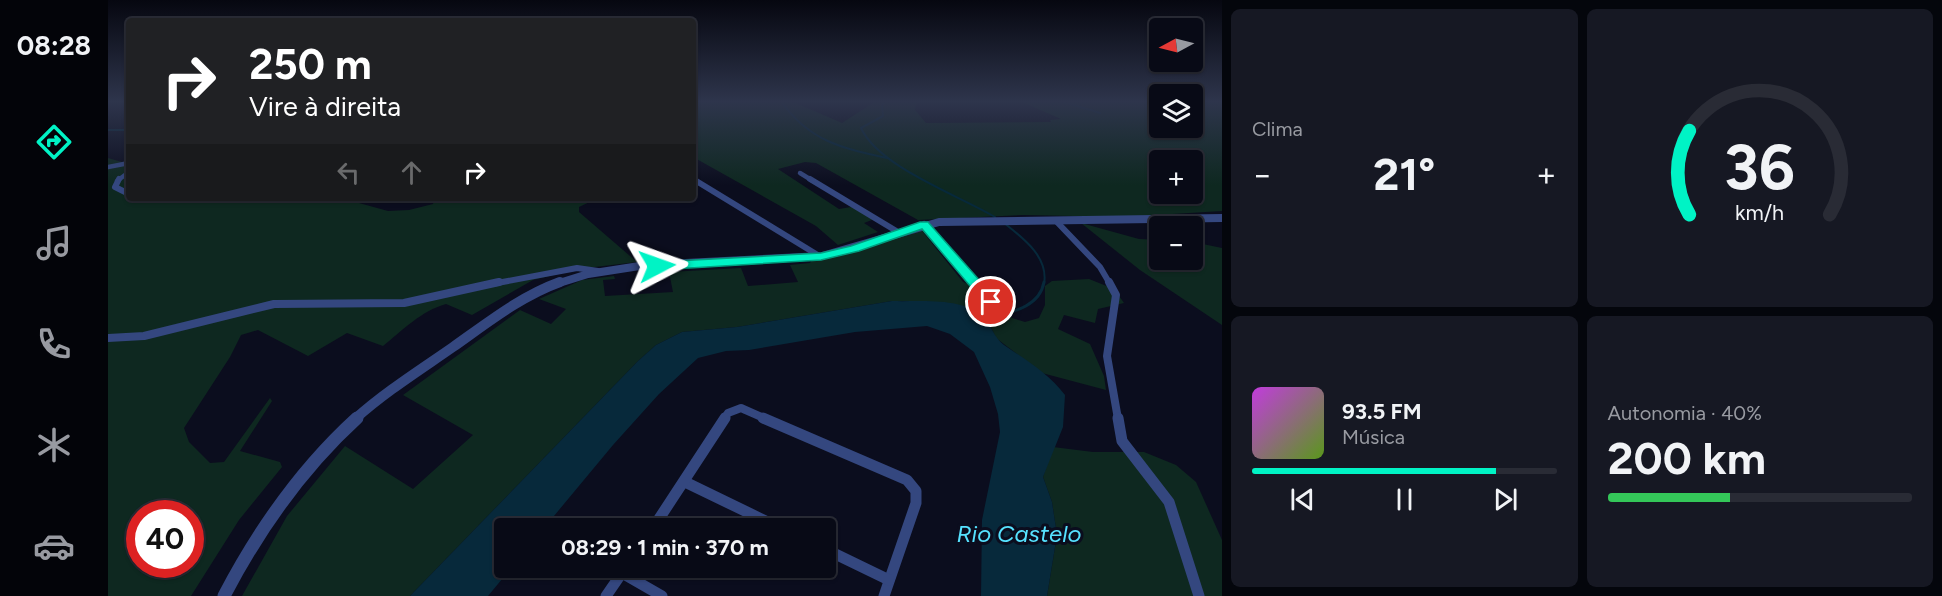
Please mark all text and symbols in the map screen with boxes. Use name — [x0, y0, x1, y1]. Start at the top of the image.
north arrow — [1149, 18, 1203, 72]
map controls — [1149, 18, 1203, 270]
text: 08:28 — [17, 29, 91, 62]
text: 250 m — [249, 39, 372, 90]
icon: right — [150, 42, 228, 120]
button: layers — [1149, 84, 1203, 138]
text: Vire à direita — [249, 90, 401, 123]
text: Clima — [1252, 117, 1303, 141]
icon: directions — [33, 121, 75, 163]
text: 36 — [1724, 130, 1795, 205]
text: 21° — [1373, 147, 1435, 201]
button: + — [1149, 150, 1203, 204]
text: − — [1252, 155, 1273, 194]
text: + — [1536, 155, 1557, 194]
icon: left — [332, 156, 365, 189]
icon: ahead — [395, 156, 428, 189]
icon: right — [458, 156, 491, 189]
text: km/h — [1735, 200, 1784, 225]
button: − — [1149, 216, 1203, 270]
icon: music — [33, 222, 75, 264]
position arrow — [625, 234, 689, 298]
pin — [965, 276, 1016, 327]
icon: arrive — [974, 285, 1007, 318]
icon: phone — [33, 323, 75, 365]
text: 93.5 FM — [1342, 398, 1422, 425]
text: Autonomia · 40% — [1608, 401, 1762, 425]
icon: climate — [33, 424, 75, 466]
text: Música — [1342, 425, 1405, 449]
text: 200 km — [1608, 431, 1766, 485]
icon: previous — [1286, 483, 1319, 516]
icon: pause — [1388, 483, 1421, 516]
icon: next — [1489, 483, 1522, 516]
speed limit sign: 40 — [126, 500, 204, 578]
water label: Rio Castelo — [957, 519, 1081, 548]
icon: car — [33, 525, 75, 567]
text: 08:29 · 1 min · 370 m — [561, 534, 769, 561]

